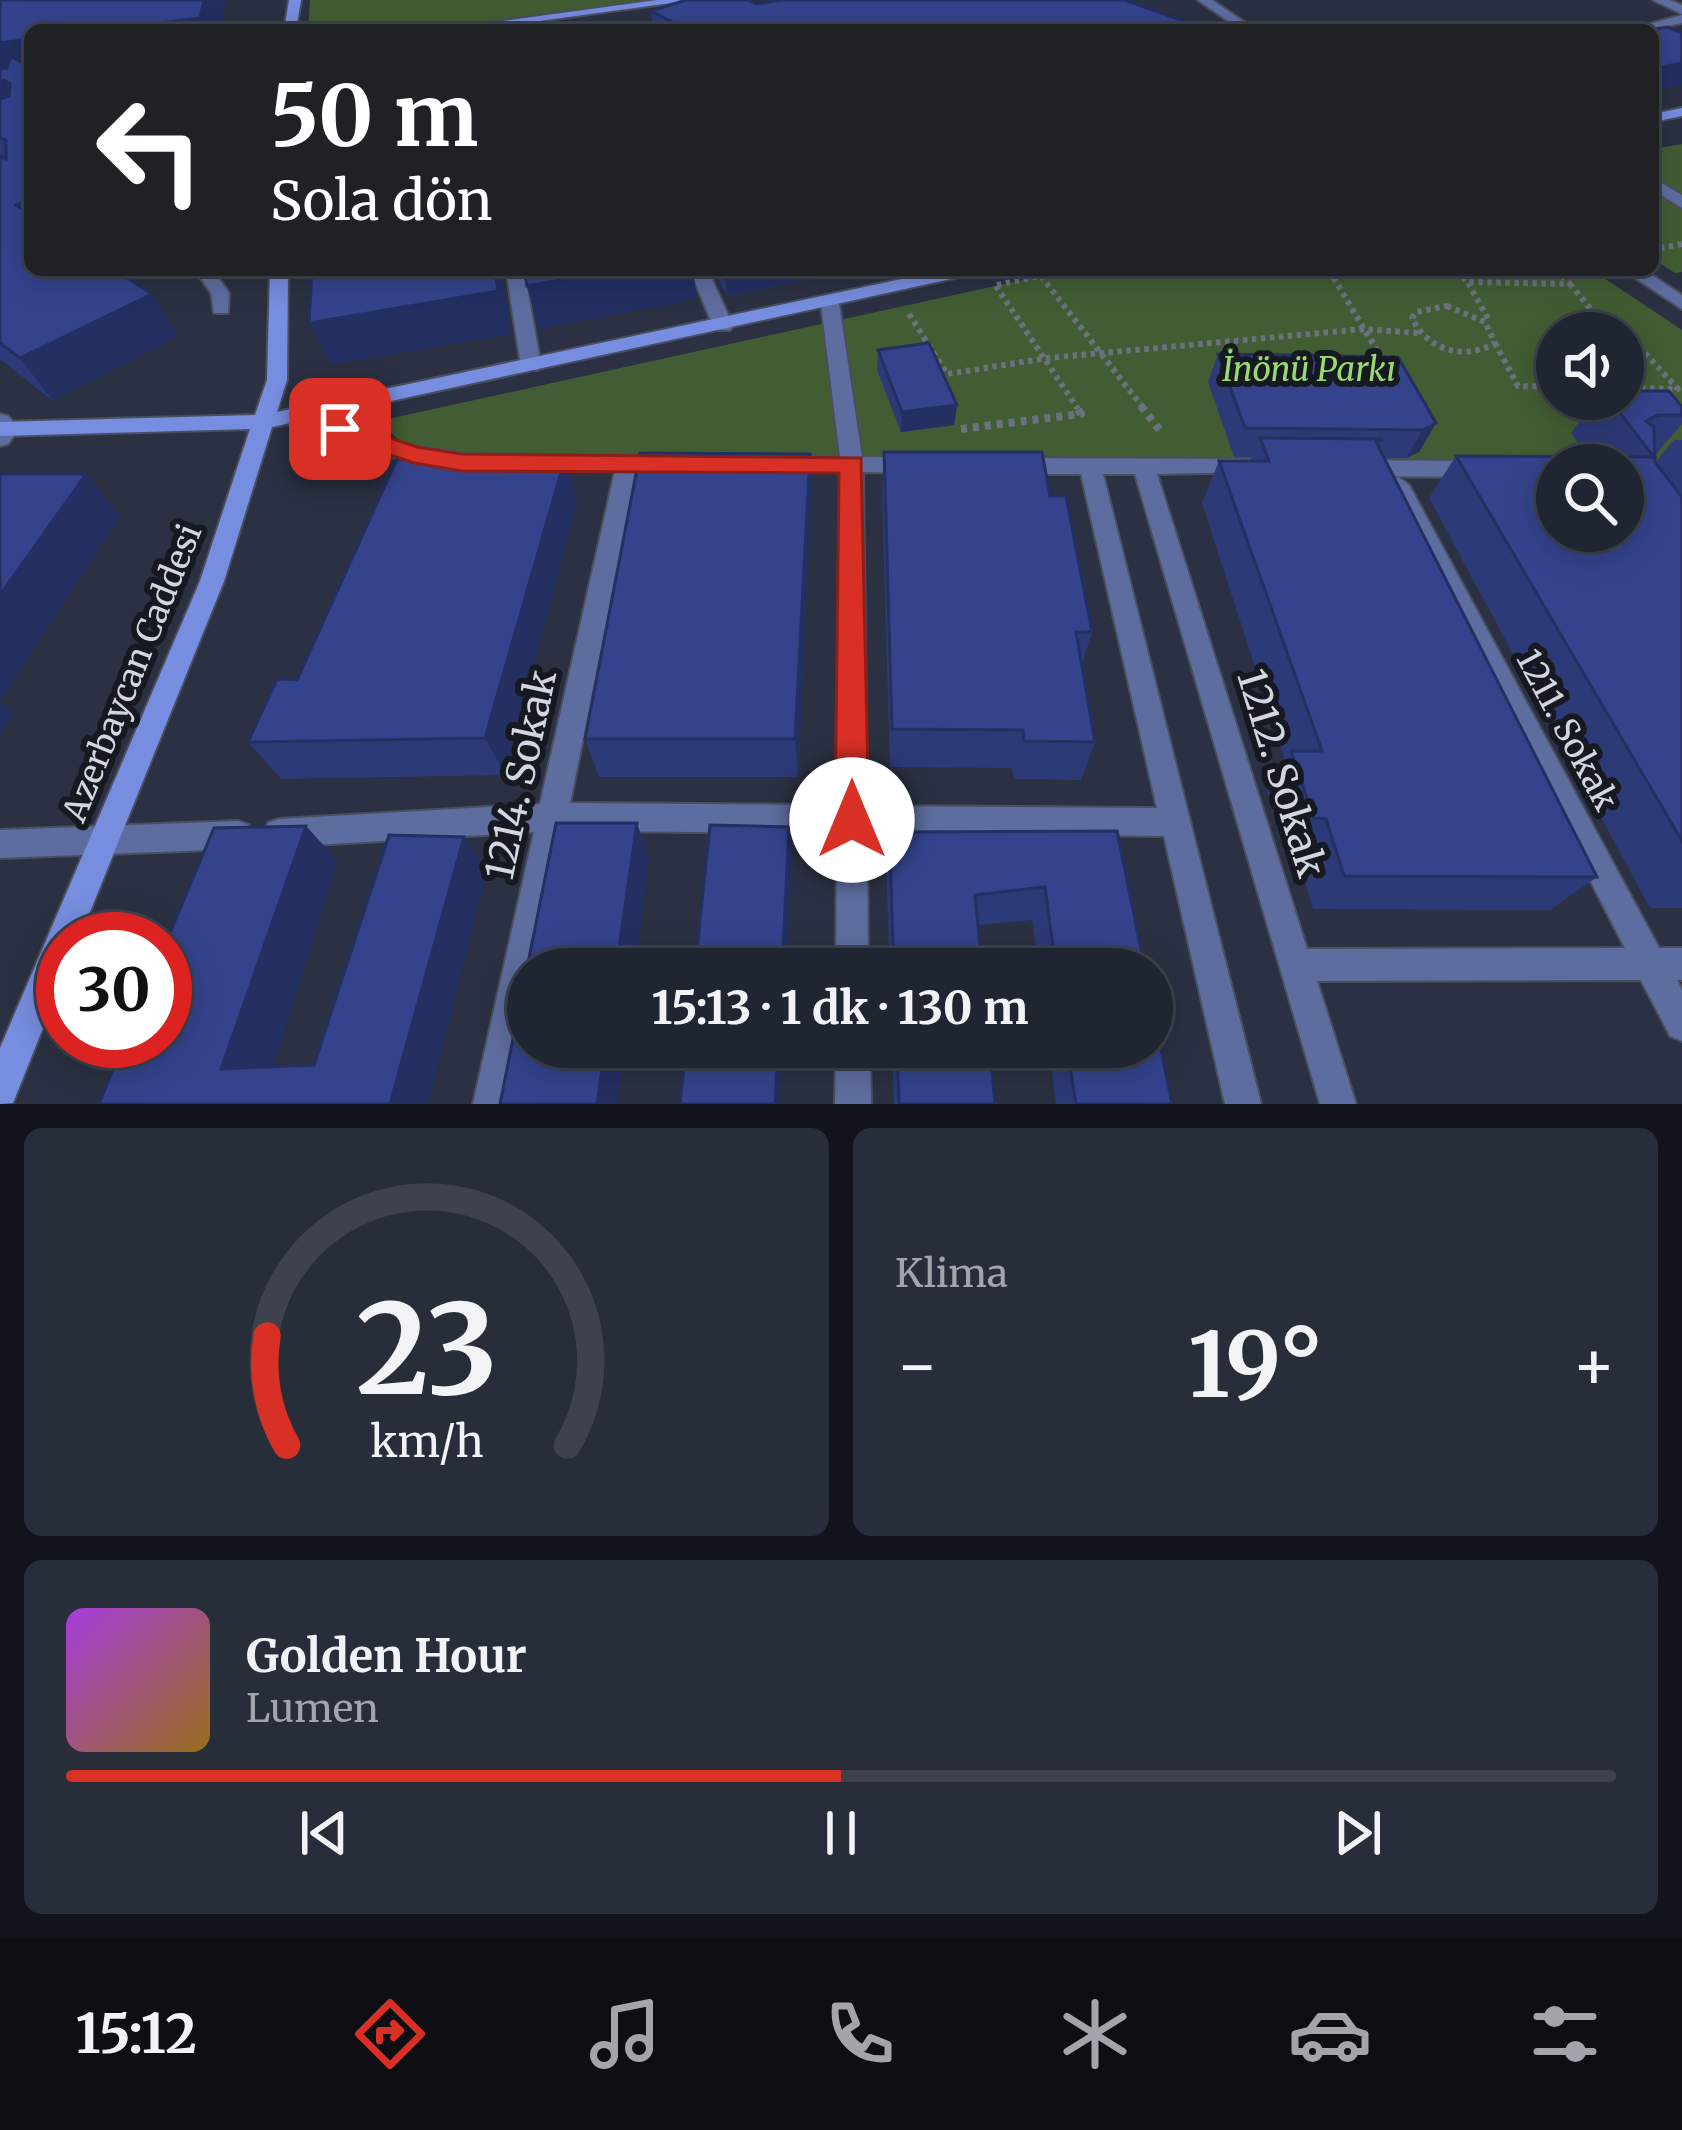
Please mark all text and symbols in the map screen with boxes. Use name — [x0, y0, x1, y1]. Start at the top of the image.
text: 50 m — [270, 63, 478, 169]
icon: left — [72, 72, 228, 228]
text: Sola dön — [270, 167, 492, 235]
map controls — [1536, 312, 1644, 552]
button: sound — [1536, 312, 1644, 420]
park label: İnönü Parkı — [1222, 349, 1396, 390]
pin — [289, 378, 391, 480]
icon: arrive — [307, 396, 373, 462]
button: search — [1536, 444, 1644, 552]
street label: Azerbaycan Caddesi — [53, 518, 210, 829]
street label: 1211. Sokak — [1508, 643, 1627, 818]
street label: 1212. Sokak — [1226, 663, 1336, 883]
street label: 1214. Sokak — [475, 665, 567, 884]
position arrow — [789, 757, 915, 883]
speed limit sign: 30 — [36, 912, 192, 1068]
text: 15:13 · 1 dk · 130 m — [651, 980, 1029, 1036]
text: Klima — [895, 1249, 1008, 1298]
text: 23 — [356, 1271, 497, 1428]
text: 19° — [1188, 1308, 1323, 1422]
text: − — [895, 1324, 939, 1407]
text: + — [1572, 1324, 1616, 1407]
text: km/h — [370, 1415, 483, 1469]
text: Golden Hour — [246, 1628, 527, 1684]
text: Lumen — [246, 1684, 379, 1733]
icon: previous — [291, 1800, 357, 1866]
icon: pause — [808, 1800, 874, 1866]
icon: next — [1325, 1800, 1391, 1866]
icon: directions — [348, 1992, 432, 2076]
icon: music — [583, 1992, 667, 2076]
icon: phone — [818, 1992, 902, 2076]
icon: climate — [1053, 1992, 1137, 2076]
icon: car — [1288, 1992, 1372, 2076]
icon: filters — [1523, 1992, 1607, 2076]
text: 15:12 — [75, 2000, 197, 2068]

